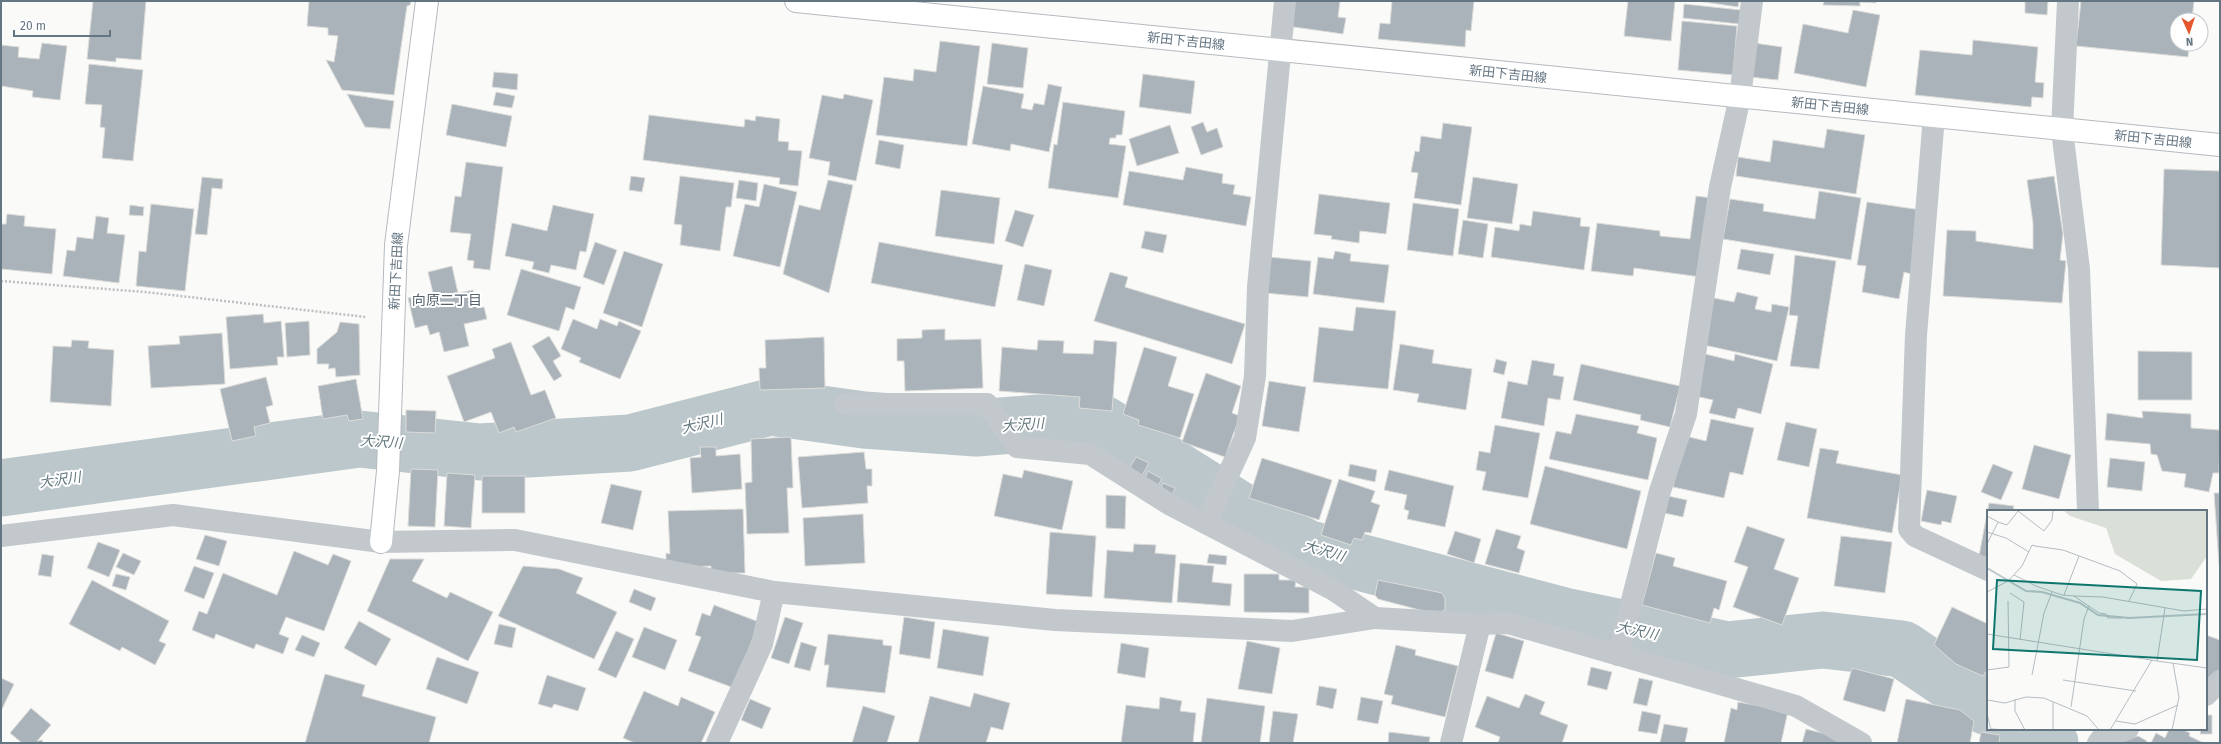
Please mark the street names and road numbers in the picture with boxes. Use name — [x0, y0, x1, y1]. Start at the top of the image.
street label: 新田下吉田線 — [1146, 29, 1226, 53]
street label: 新田下吉田線 — [1468, 62, 1548, 86]
street label: 新田下吉田線 — [1790, 94, 1870, 118]
street label: 新田下吉田線 — [2113, 127, 2193, 151]
street label: 新田下吉田線 — [386, 232, 406, 310]

